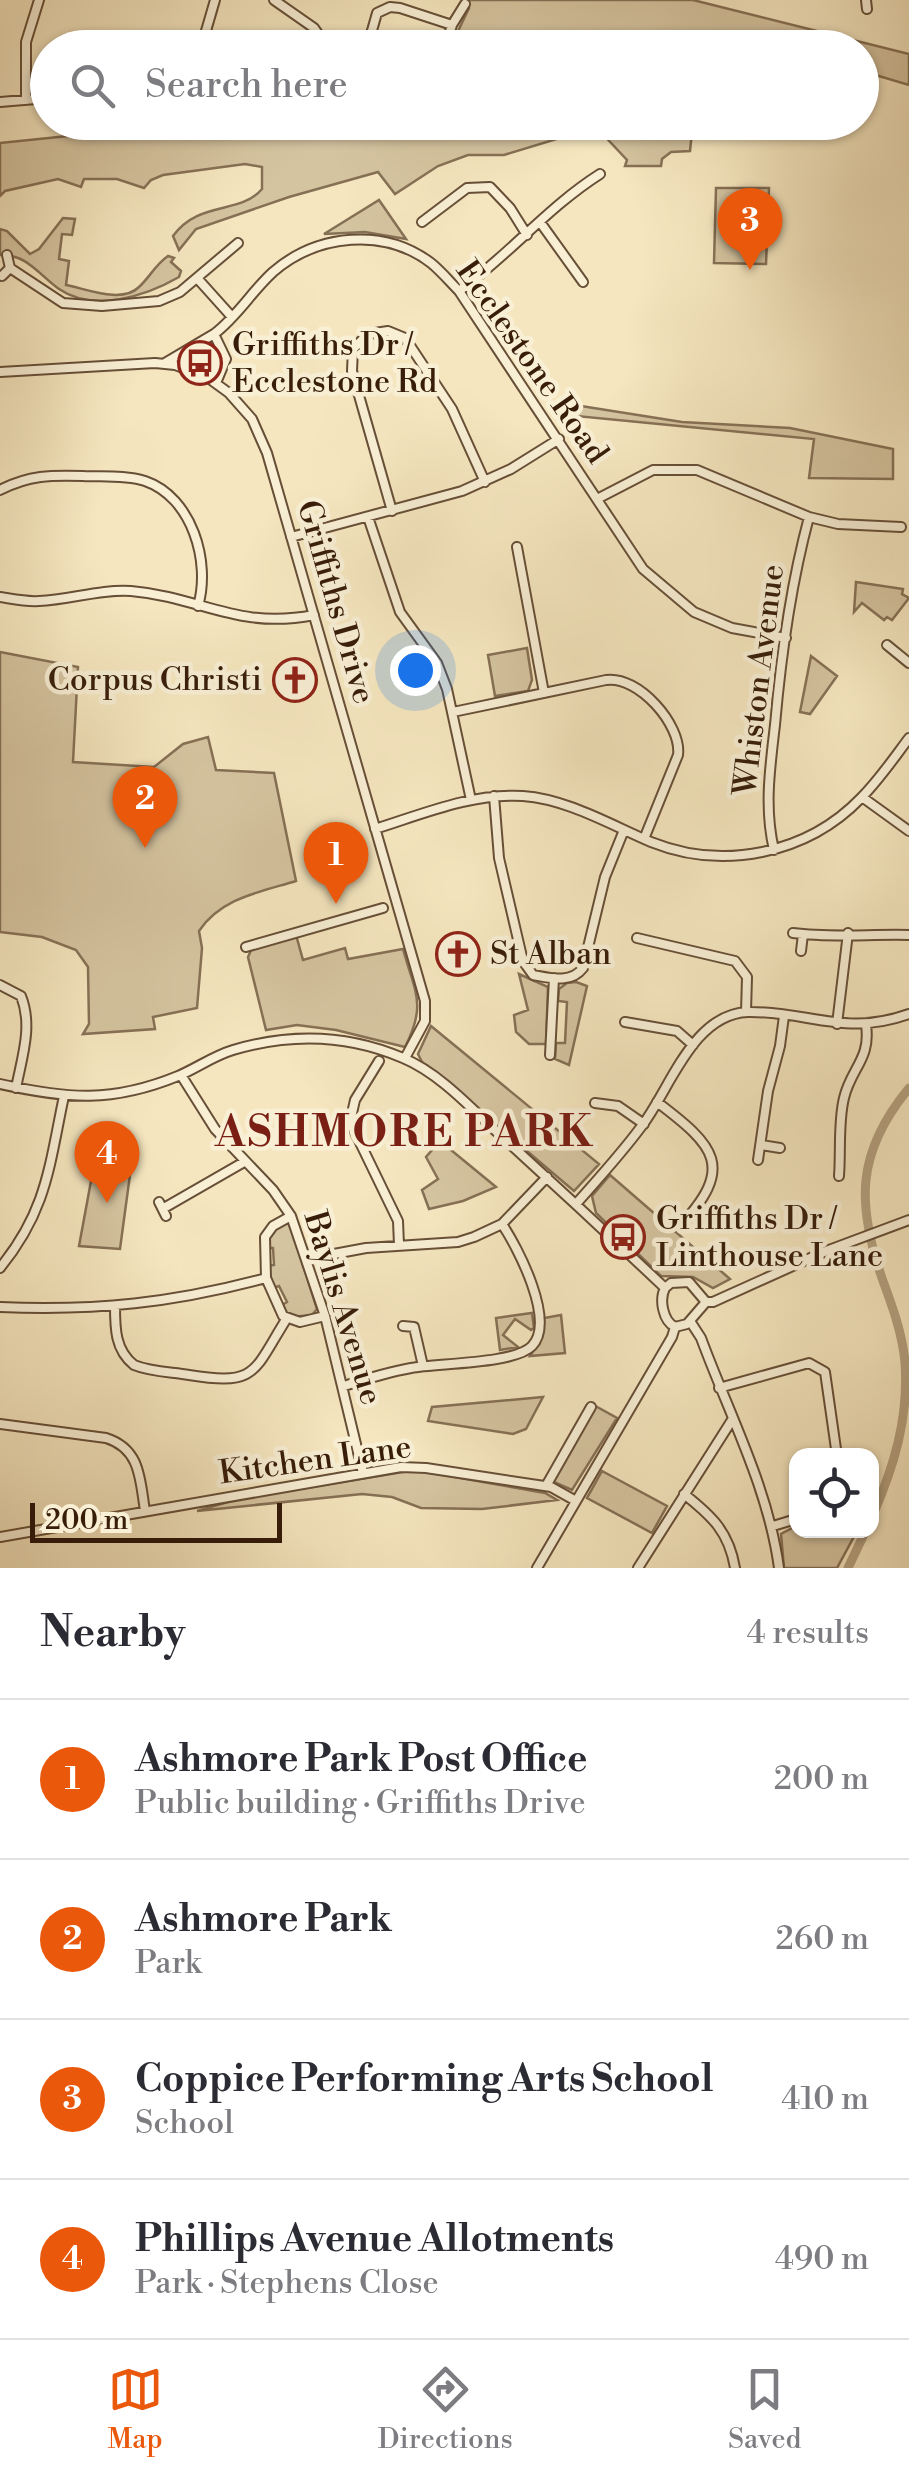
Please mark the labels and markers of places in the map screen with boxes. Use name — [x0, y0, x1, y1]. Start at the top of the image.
pin: 3 — [718, 188, 782, 270]
place label: Griffiths Dr / Ecclestone Rd — [232, 325, 437, 402]
bus stop icon: Griffiths Dr / Ecclestone Rd — [177, 340, 223, 386]
church icon: Corpus Christi — [272, 657, 318, 703]
place label: Corpus Christi — [48, 660, 262, 700]
pin: 2 — [112, 766, 178, 848]
pin: 1 — [304, 822, 368, 904]
church icon: St Alban — [435, 931, 481, 977]
place label: St Alban — [490, 934, 611, 974]
pin: 4 — [74, 1120, 140, 1203]
place label: Griffiths Dr / Linthouse Lane — [656, 1199, 883, 1276]
bus stop icon: Griffiths Dr / Linthouse Lane — [600, 1214, 646, 1260]

